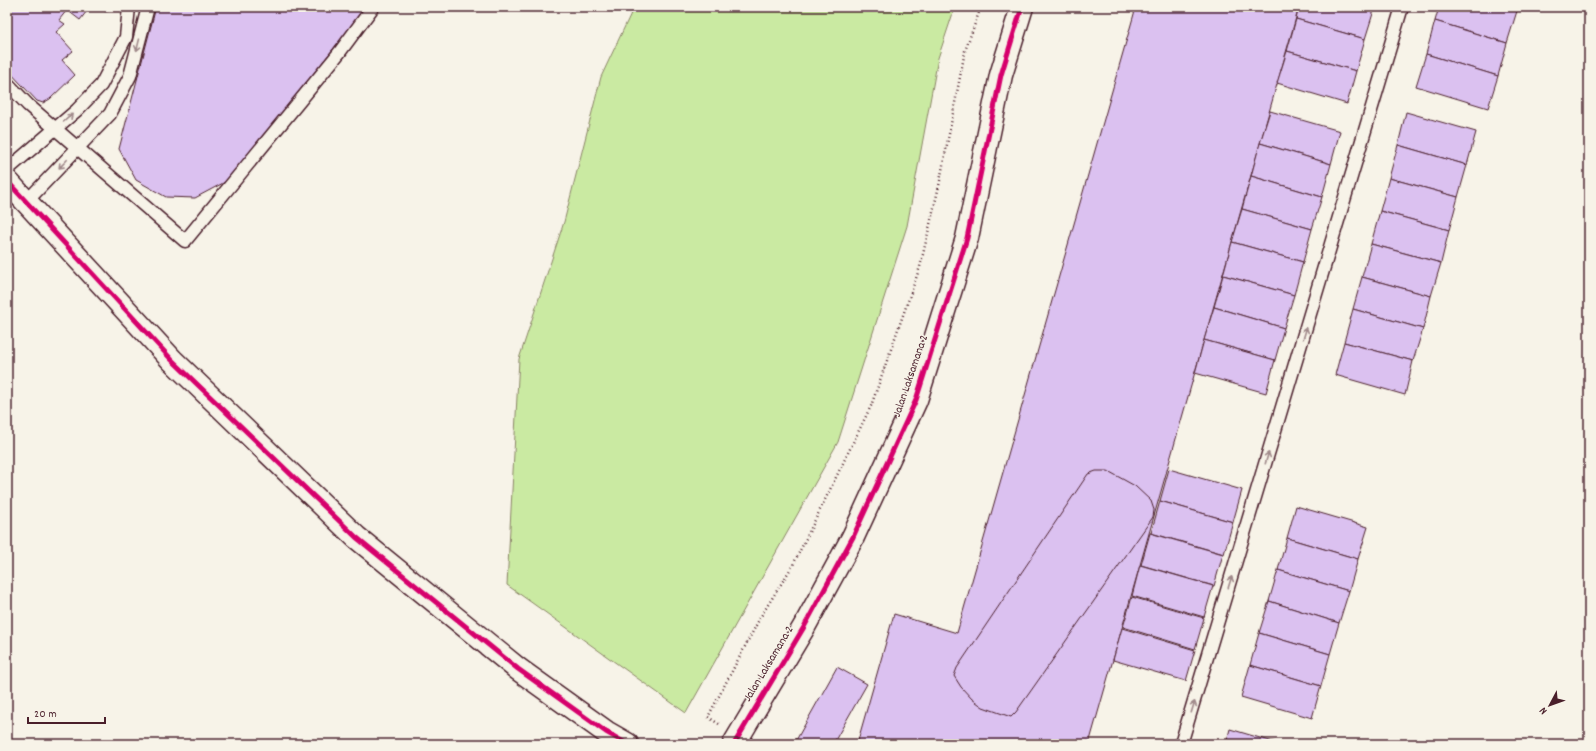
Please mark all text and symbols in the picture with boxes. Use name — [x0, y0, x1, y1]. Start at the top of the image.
one-way arrow — [134, 38, 141, 51]
one-way arrow — [63, 113, 74, 122]
one-way arrow — [58, 159, 68, 169]
one-way arrow — [1302, 327, 1309, 340]
street label: Jalan Laksamana 2 — [889, 333, 933, 419]
one-way arrow — [1264, 451, 1271, 464]
one-way arrow — [1227, 576, 1234, 589]
street label: Jalan Laksamana 2 — [740, 623, 798, 705]
north arrow — [1530, 685, 1570, 725]
scale bar — [28, 699, 105, 725]
one-way arrow — [1190, 700, 1197, 713]
text: N — [1536, 703, 1552, 718]
text: 20 m — [34, 706, 57, 723]

